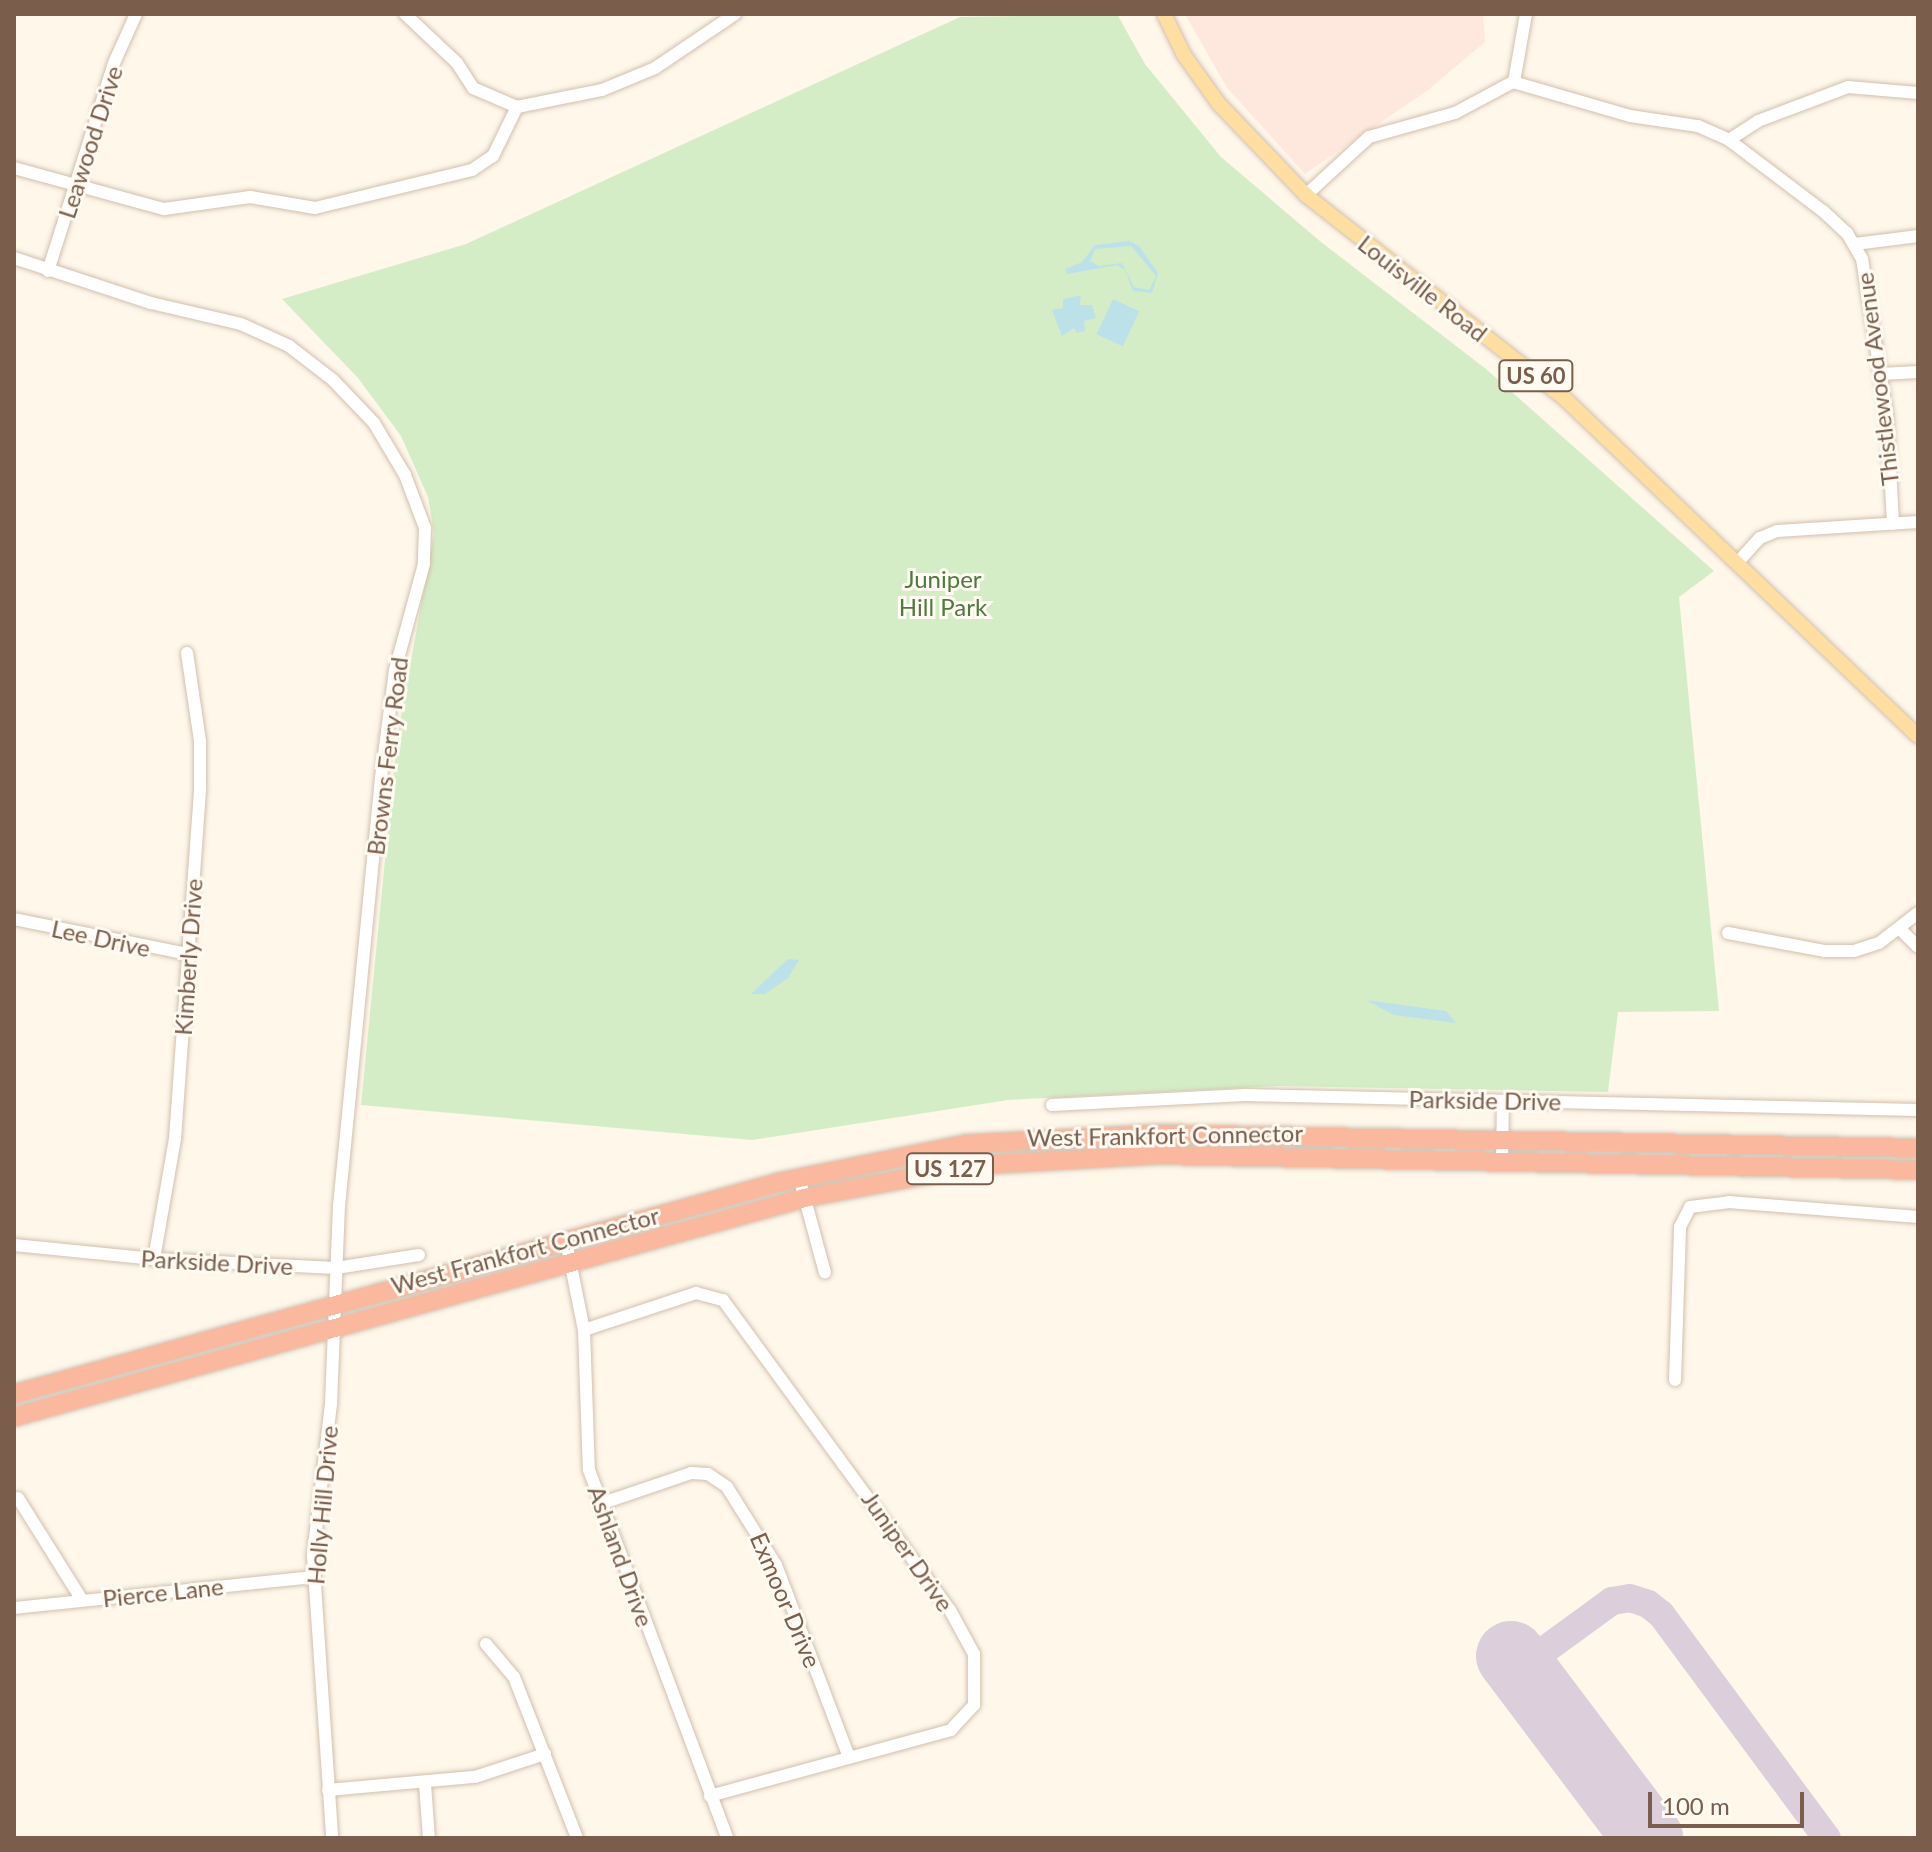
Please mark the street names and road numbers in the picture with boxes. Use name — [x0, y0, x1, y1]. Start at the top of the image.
street label: Leawood Drive — [52, 62, 128, 222]
street label: Louisville Road — [1353, 229, 1493, 347]
street label: Thistlewood Avenue — [1850, 270, 1904, 488]
road number: US 60 — [1498, 358, 1574, 394]
street label: Browns Ferry Road — [361, 655, 413, 857]
street label: Kimberly Drive — [168, 877, 208, 1037]
street label: Lee Drive — [49, 914, 153, 962]
street label: Parkside Drive — [1409, 1084, 1561, 1116]
street label: West Frankfort Connector — [1027, 1118, 1303, 1152]
road number: US 127 — [904, 1151, 996, 1187]
street label: West Frankfort Connector — [388, 1200, 662, 1300]
street label: Parkside Drive — [140, 1244, 294, 1280]
street label: Holly Hill Drive — [301, 1424, 343, 1586]
street label: Ashland Drive — [582, 1482, 660, 1630]
street label: Juniper Drive — [856, 1485, 960, 1617]
street label: Exmoor Drive — [744, 1528, 828, 1672]
street label: Pierce Lane — [101, 1571, 225, 1613]

